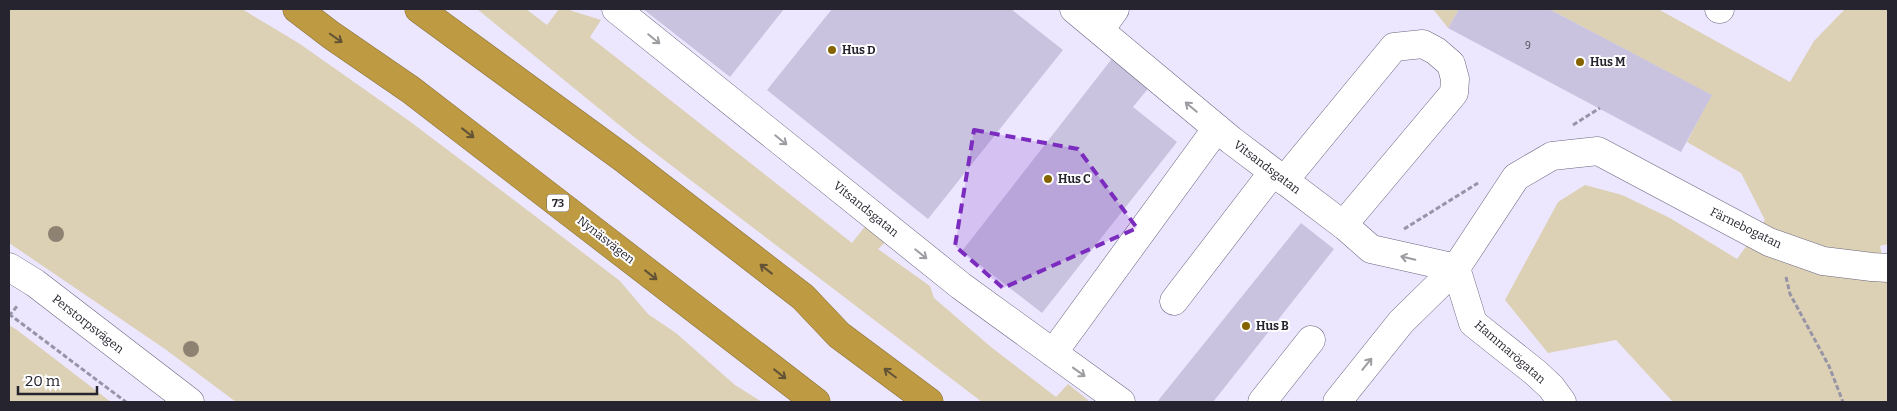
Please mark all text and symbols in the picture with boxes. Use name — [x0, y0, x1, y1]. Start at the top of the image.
one-way arrow — [329, 33, 343, 43]
one-way arrow — [647, 34, 660, 45]
house number: 9 — [1525, 40, 1531, 52]
place label: Hus D — [842, 43, 876, 57]
marker: Hus D — [826, 44, 838, 56]
place label: Hus M — [1590, 55, 1626, 69]
marker: Hus M — [1574, 56, 1586, 68]
one-way arrow — [1185, 101, 1198, 112]
one-way arrow — [461, 127, 474, 138]
one-way arrow — [774, 135, 787, 146]
street label: Vitsandsgatan — [1231, 137, 1303, 197]
place label: Hus C — [1058, 172, 1091, 186]
marker: Hus C — [1042, 173, 1054, 185]
street label: Vitsandsgatan — [831, 178, 902, 240]
road number: 73 — [547, 194, 569, 212]
street label: Färnebogatan — [1708, 205, 1784, 251]
street label: Nynäsvägen — [575, 213, 638, 267]
one-way arrow — [914, 248, 927, 259]
one-way arrow — [1401, 253, 1417, 262]
one-way arrow — [760, 263, 773, 274]
one-way arrow — [644, 270, 657, 281]
street label: Perstorpsvägen — [50, 292, 127, 356]
street label: Hammarögatan — [1472, 318, 1548, 387]
place label: Hus B — [1256, 319, 1289, 333]
marker: Hus B — [1240, 320, 1252, 332]
one-way arrow — [1362, 358, 1373, 371]
scale bar — [18, 364, 96, 396]
one-way arrow — [1072, 366, 1085, 377]
one-way arrow — [883, 368, 897, 378]
one-way arrow — [773, 369, 786, 380]
text: 20 m — [25, 372, 61, 390]

